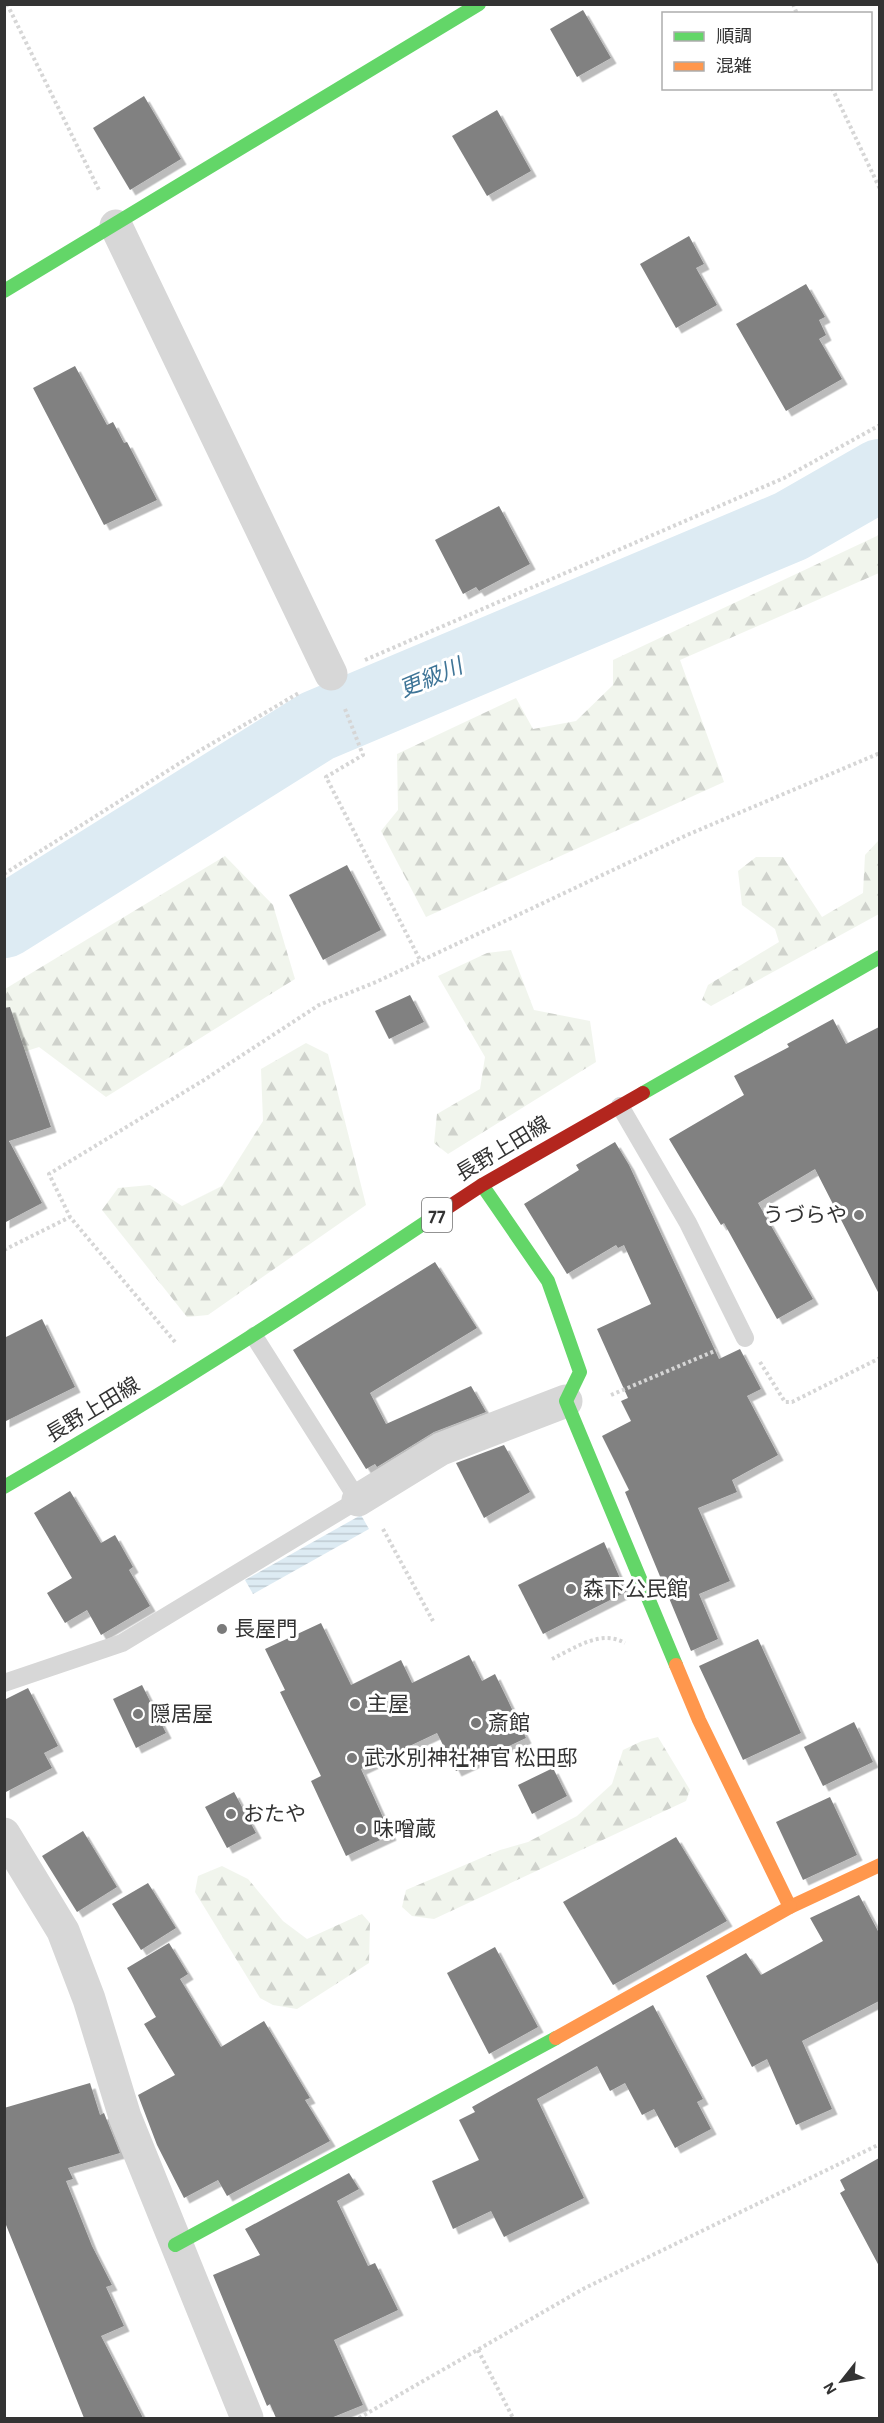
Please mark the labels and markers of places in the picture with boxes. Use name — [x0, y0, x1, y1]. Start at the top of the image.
place label: うづらや — [763, 1204, 847, 1226]
marker: うづらや — [852, 1208, 866, 1222]
place label: 森下公民館 — [583, 1578, 688, 1600]
marker: 森下公民館 — [564, 1582, 578, 1596]
place label: 長屋門 — [234, 1619, 297, 1640]
marker: 長屋門 — [215, 1622, 229, 1636]
place label: 主屋 — [367, 1693, 409, 1715]
marker: 主屋 — [348, 1697, 362, 1711]
place label: 隠居屋 — [150, 1703, 213, 1725]
marker: 隠居屋 — [131, 1707, 145, 1721]
place label: 斎館 — [488, 1712, 530, 1734]
marker: 斎館 — [469, 1716, 483, 1730]
place label: 武水別神社神官 松田邸 — [364, 1747, 577, 1769]
marker: 武水別神社神官 松田邸 — [345, 1751, 359, 1765]
place label: おたや — [243, 1804, 306, 1825]
marker: おたや — [224, 1807, 238, 1821]
place label: 味噌蔵 — [373, 1818, 436, 1840]
marker: 味噌蔵 — [354, 1822, 368, 1836]

